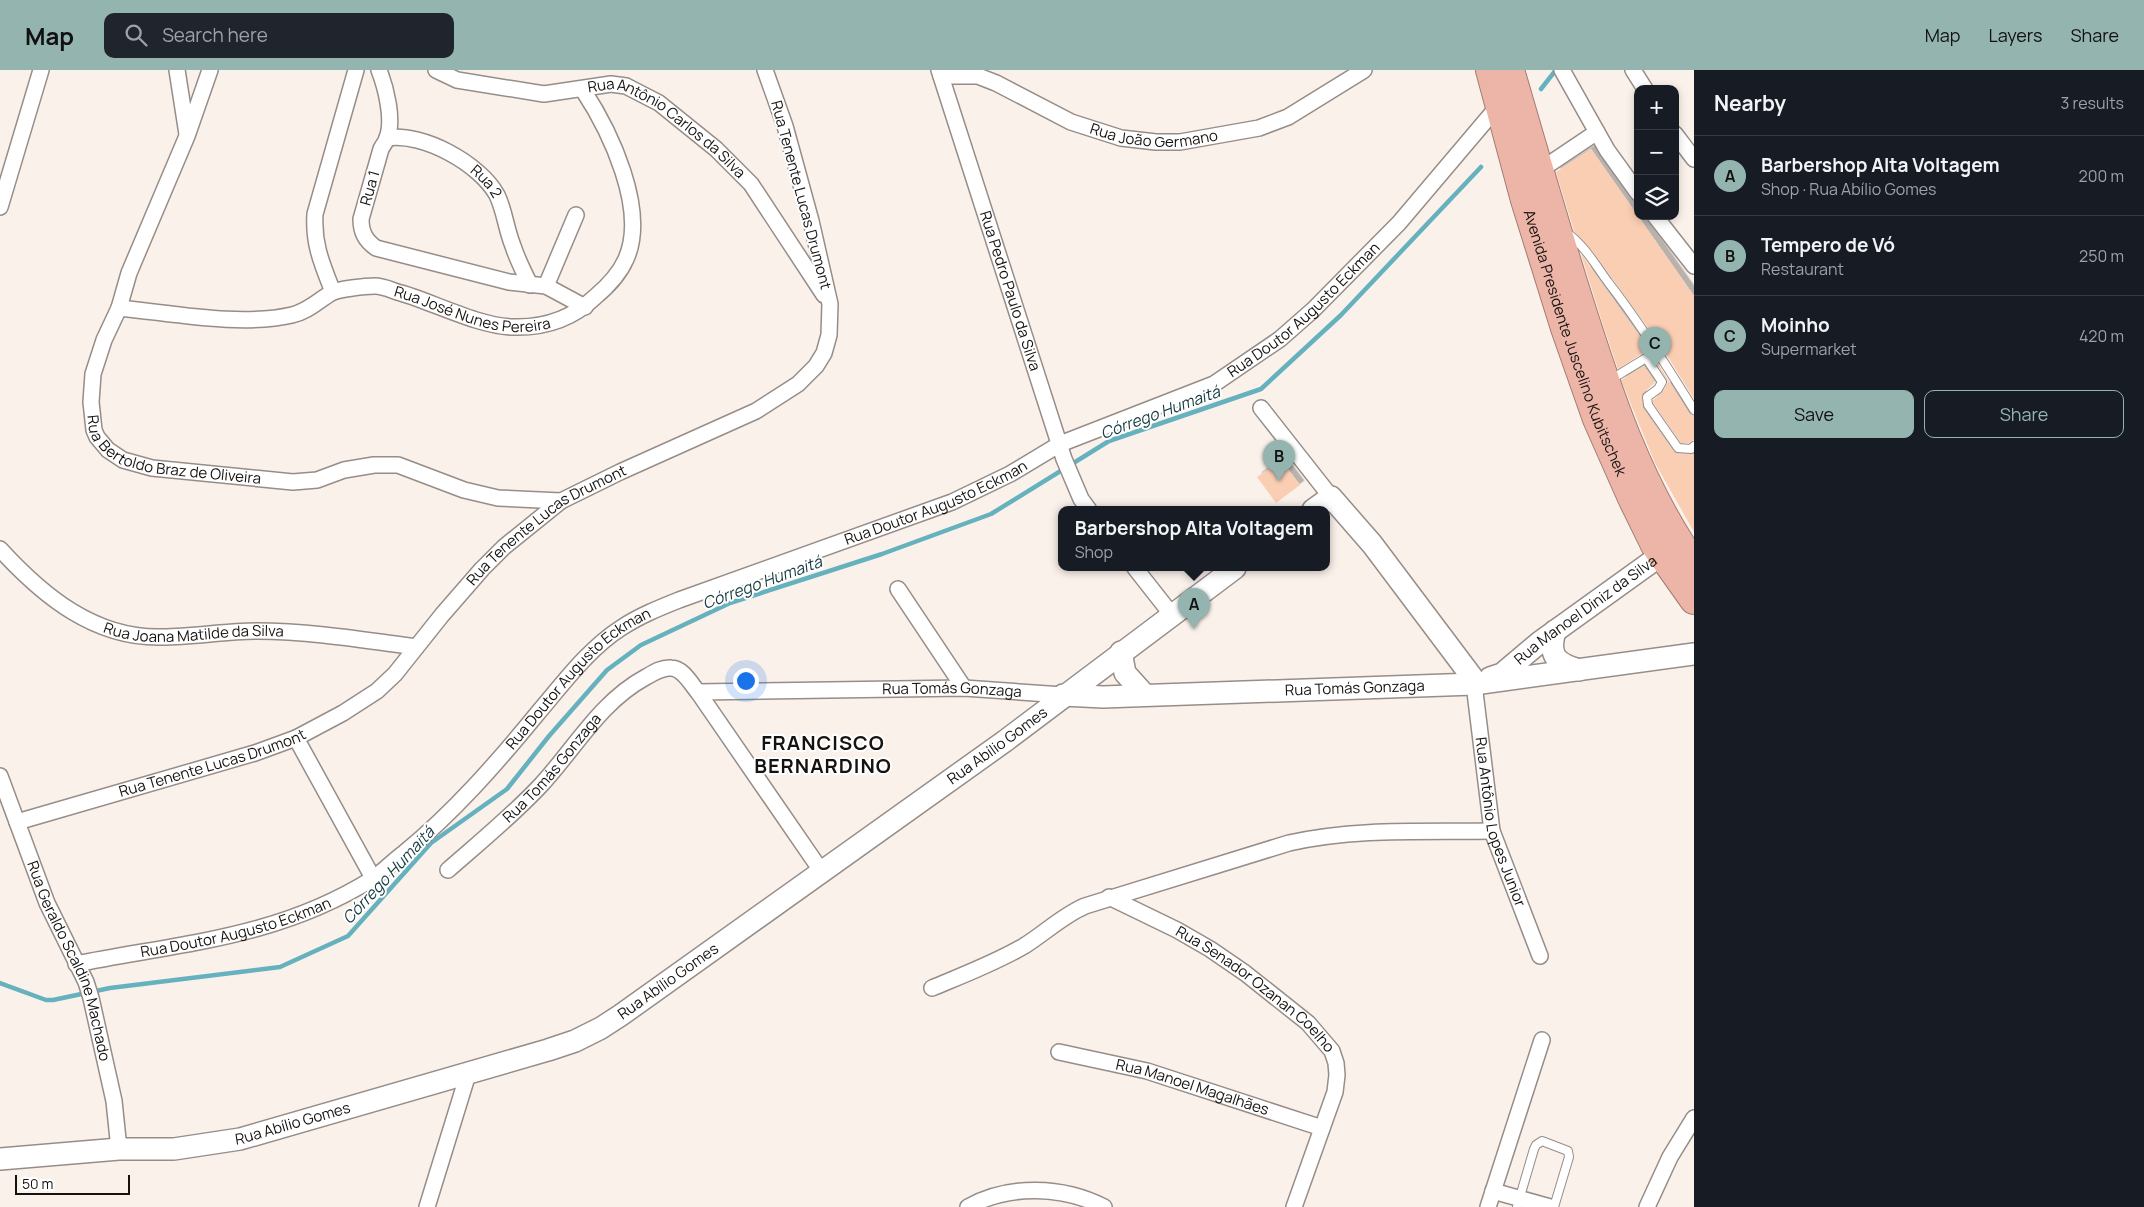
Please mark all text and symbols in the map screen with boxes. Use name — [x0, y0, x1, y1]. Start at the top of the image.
search box — [104, 13, 454, 58]
text: Map — [25, 19, 74, 52]
icon: search — [122, 21, 150, 49]
text: Search here — [162, 22, 268, 48]
text: Map — [1925, 23, 1960, 47]
text: Layers — [1988, 23, 2042, 47]
text: Share — [2070, 23, 2119, 47]
street label: Rua Antônio Carlos da Silva — [586, 73, 750, 183]
map controls — [1634, 85, 1679, 220]
button: + — [1634, 85, 1679, 130]
text: Nearby — [1714, 89, 1786, 117]
text: 3 results — [2061, 92, 2124, 114]
street label: Rua Tenente Lucas Drumont — [766, 98, 837, 292]
street label: Rua João Germano — [1087, 118, 1219, 152]
button: − — [1634, 130, 1679, 175]
text: Barbershop Alta Voltagem — [1761, 152, 2000, 178]
street label: Rua 2 — [466, 160, 507, 202]
text: A — [1725, 165, 1735, 187]
text: 200 m — [2079, 165, 2124, 187]
street label: Rua 1 — [355, 168, 385, 208]
button: layers — [1634, 175, 1679, 220]
text: Shop · Rua Abílio Gomes — [1761, 178, 1937, 200]
street label: Avenida Presidente Juscelino Kubitschek — [1519, 207, 1632, 480]
street label: Rua Pedro Paulo da Silva — [975, 208, 1046, 373]
text: Tempero de Vó — [1761, 232, 1895, 258]
street label: Rua Doutor Augusto Eckman — [1223, 237, 1384, 382]
text: B — [1725, 245, 1735, 267]
text: 250 m — [2079, 245, 2124, 267]
text: Restaurant — [1761, 258, 1844, 280]
street label: Rua José Nunes Pereira — [392, 281, 553, 337]
text: Moinho — [1761, 312, 1830, 338]
text: C — [1724, 325, 1736, 347]
text: 420 m — [2079, 325, 2124, 347]
pin: C — [1639, 327, 1671, 368]
text: Supermarket — [1761, 338, 1857, 360]
water label: Córrego Humaitá — [1097, 380, 1224, 444]
button: Save — [1714, 390, 1914, 438]
button: Share — [1924, 390, 2124, 438]
street label: Rua Bertoldo Braz de Oliveira — [82, 414, 262, 489]
pin: B — [1263, 440, 1295, 481]
street label: Rua Doutor Augusto Eckman — [841, 455, 1031, 550]
street label: Rua Tenente Lucas Drumont — [461, 460, 630, 590]
popup — [1058, 506, 1330, 571]
text: Barbershop Alta Voltagem — [1075, 515, 1313, 541]
text: Shop — [1075, 541, 1113, 563]
water label: Córrego Humaitá — [699, 550, 826, 614]
street label: Rua Manoel Diniz da Silva — [1509, 550, 1661, 669]
pin: A — [1178, 588, 1210, 629]
street label: Rua Doutor Augusto Eckman — [501, 602, 654, 754]
street label: Rua Joana Matilde da Silva — [101, 617, 284, 647]
your location — [733, 668, 759, 694]
street label: Rua Tomás Gonzaga — [1285, 675, 1425, 701]
street label: Rua Tomás Gonzaga — [882, 677, 1022, 702]
street label: Rua Abílio Gomes — [943, 702, 1052, 789]
street label: Rua Tomás Gonzaga — [498, 709, 606, 827]
street label: Rua Tenente Lucas Drumont — [116, 724, 309, 802]
district label: FRANCISCO BERNARDINO — [754, 729, 892, 779]
street label: Rua Antônio Lopes Junior — [1471, 736, 1531, 910]
water label: Córrego Humaitá — [337, 821, 440, 928]
street label: Rua Geraldo Scaldine Machado — [22, 858, 116, 1063]
street label: Rua Doutor Augusto Eckman — [139, 892, 334, 962]
street label: Rua Senador Ozanan Coelho — [1172, 921, 1340, 1057]
street label: Rua Abílio Gomes — [613, 938, 723, 1024]
street label: Rua Manoel Magalhães — [1114, 1054, 1272, 1120]
street label: Rua Abílio Gomes — [234, 1097, 353, 1150]
scale bar — [15, 1172, 130, 1195]
text: 50 m — [22, 1174, 53, 1193]

